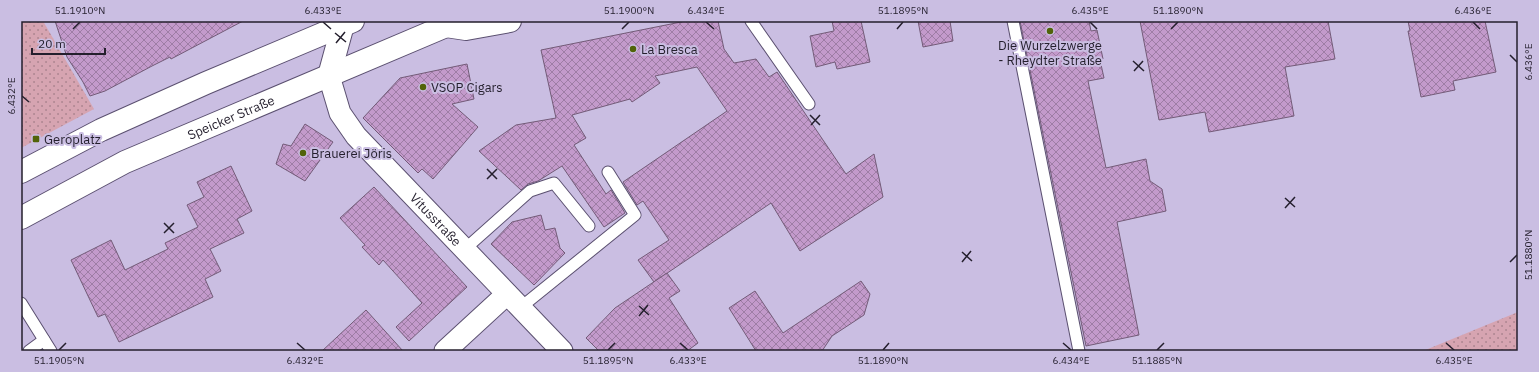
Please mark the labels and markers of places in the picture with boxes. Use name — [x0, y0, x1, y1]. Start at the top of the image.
marker: Die Wurzelzwerge - Rheydter Straße — [1045, 26, 1055, 36]
place label: Die Wurzelzwerge - Rheydter Straße — [998, 37, 1102, 69]
place label: La Bresca — [641, 41, 698, 58]
marker: La Bresca — [628, 44, 638, 54]
place label: VSOP Cigars — [431, 79, 503, 96]
marker: VSOP Cigars — [418, 82, 428, 92]
place label: Geroplatz — [44, 131, 101, 148]
marker: Geroplatz — [31, 134, 41, 144]
place label: Brauerei Jöris — [311, 145, 392, 162]
marker: Brauerei Jöris — [298, 148, 308, 158]

